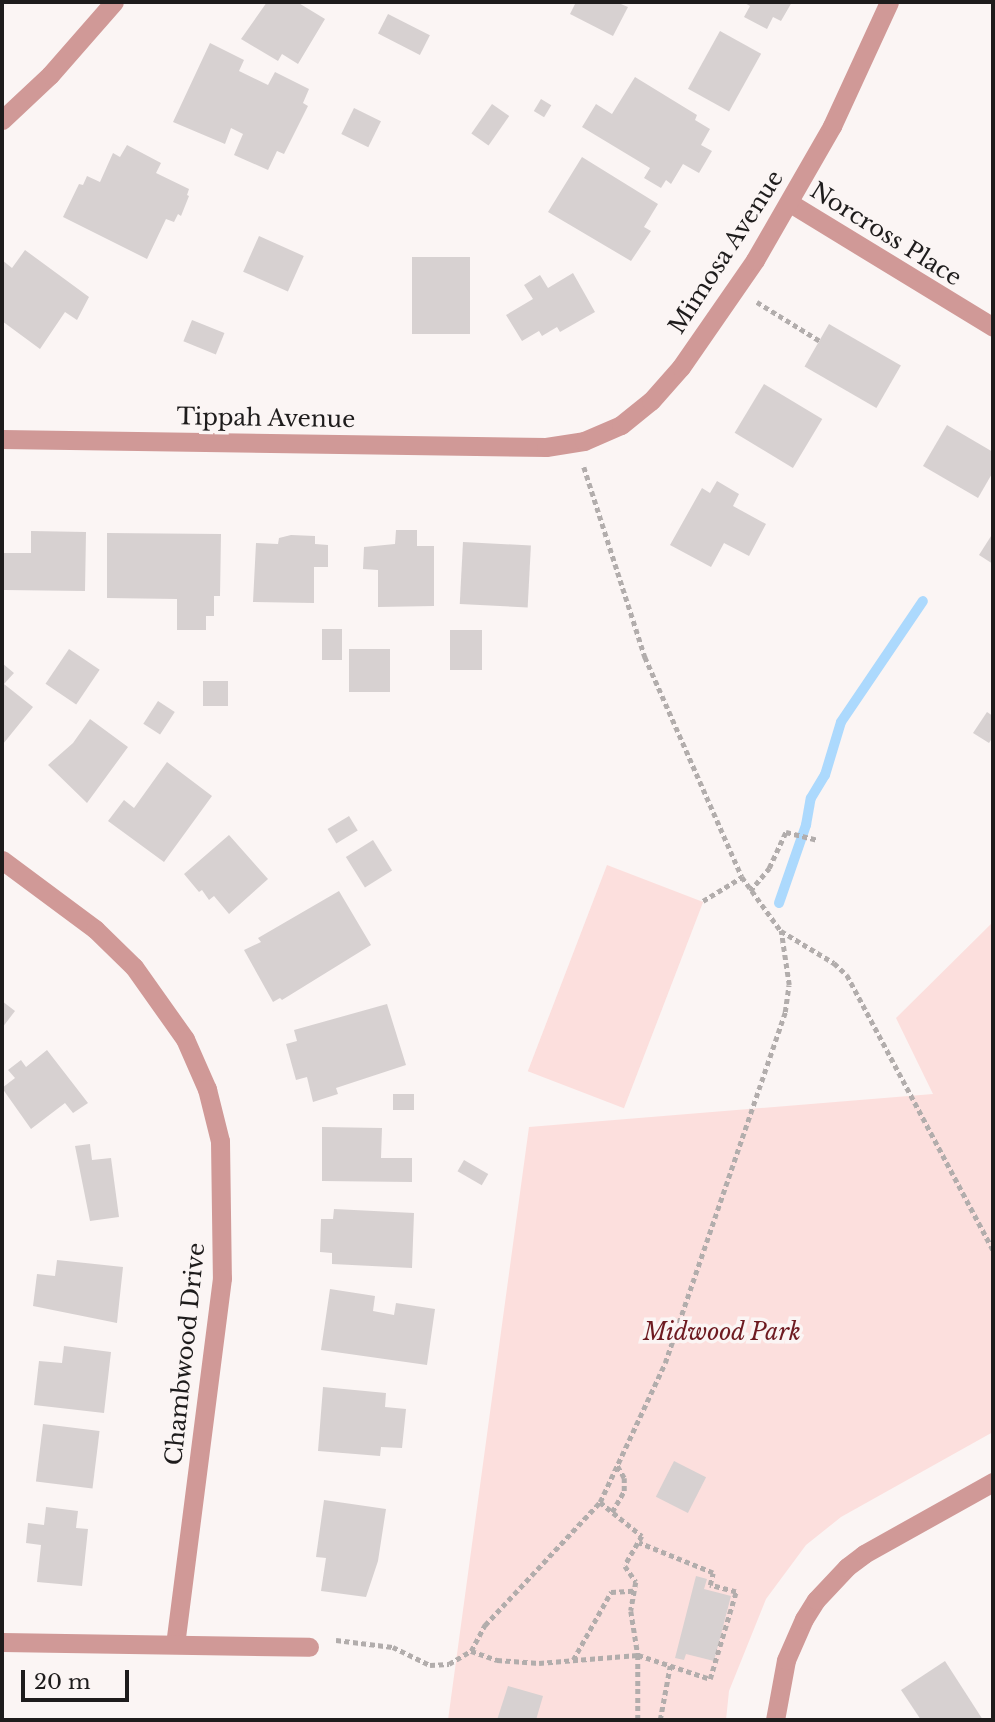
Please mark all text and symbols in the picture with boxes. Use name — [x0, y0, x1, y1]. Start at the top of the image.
street label: Mimosa Avenue — [663, 165, 789, 339]
street label: Norcross Place — [805, 176, 967, 292]
street label: Tippah Avenue — [176, 403, 356, 433]
street label: Chambwood Drive — [160, 1241, 210, 1467]
park label: Midwood Park — [643, 1318, 801, 1346]
scale bar — [24, 1656, 133, 1700]
text: 20 m — [34, 1669, 91, 1695]

